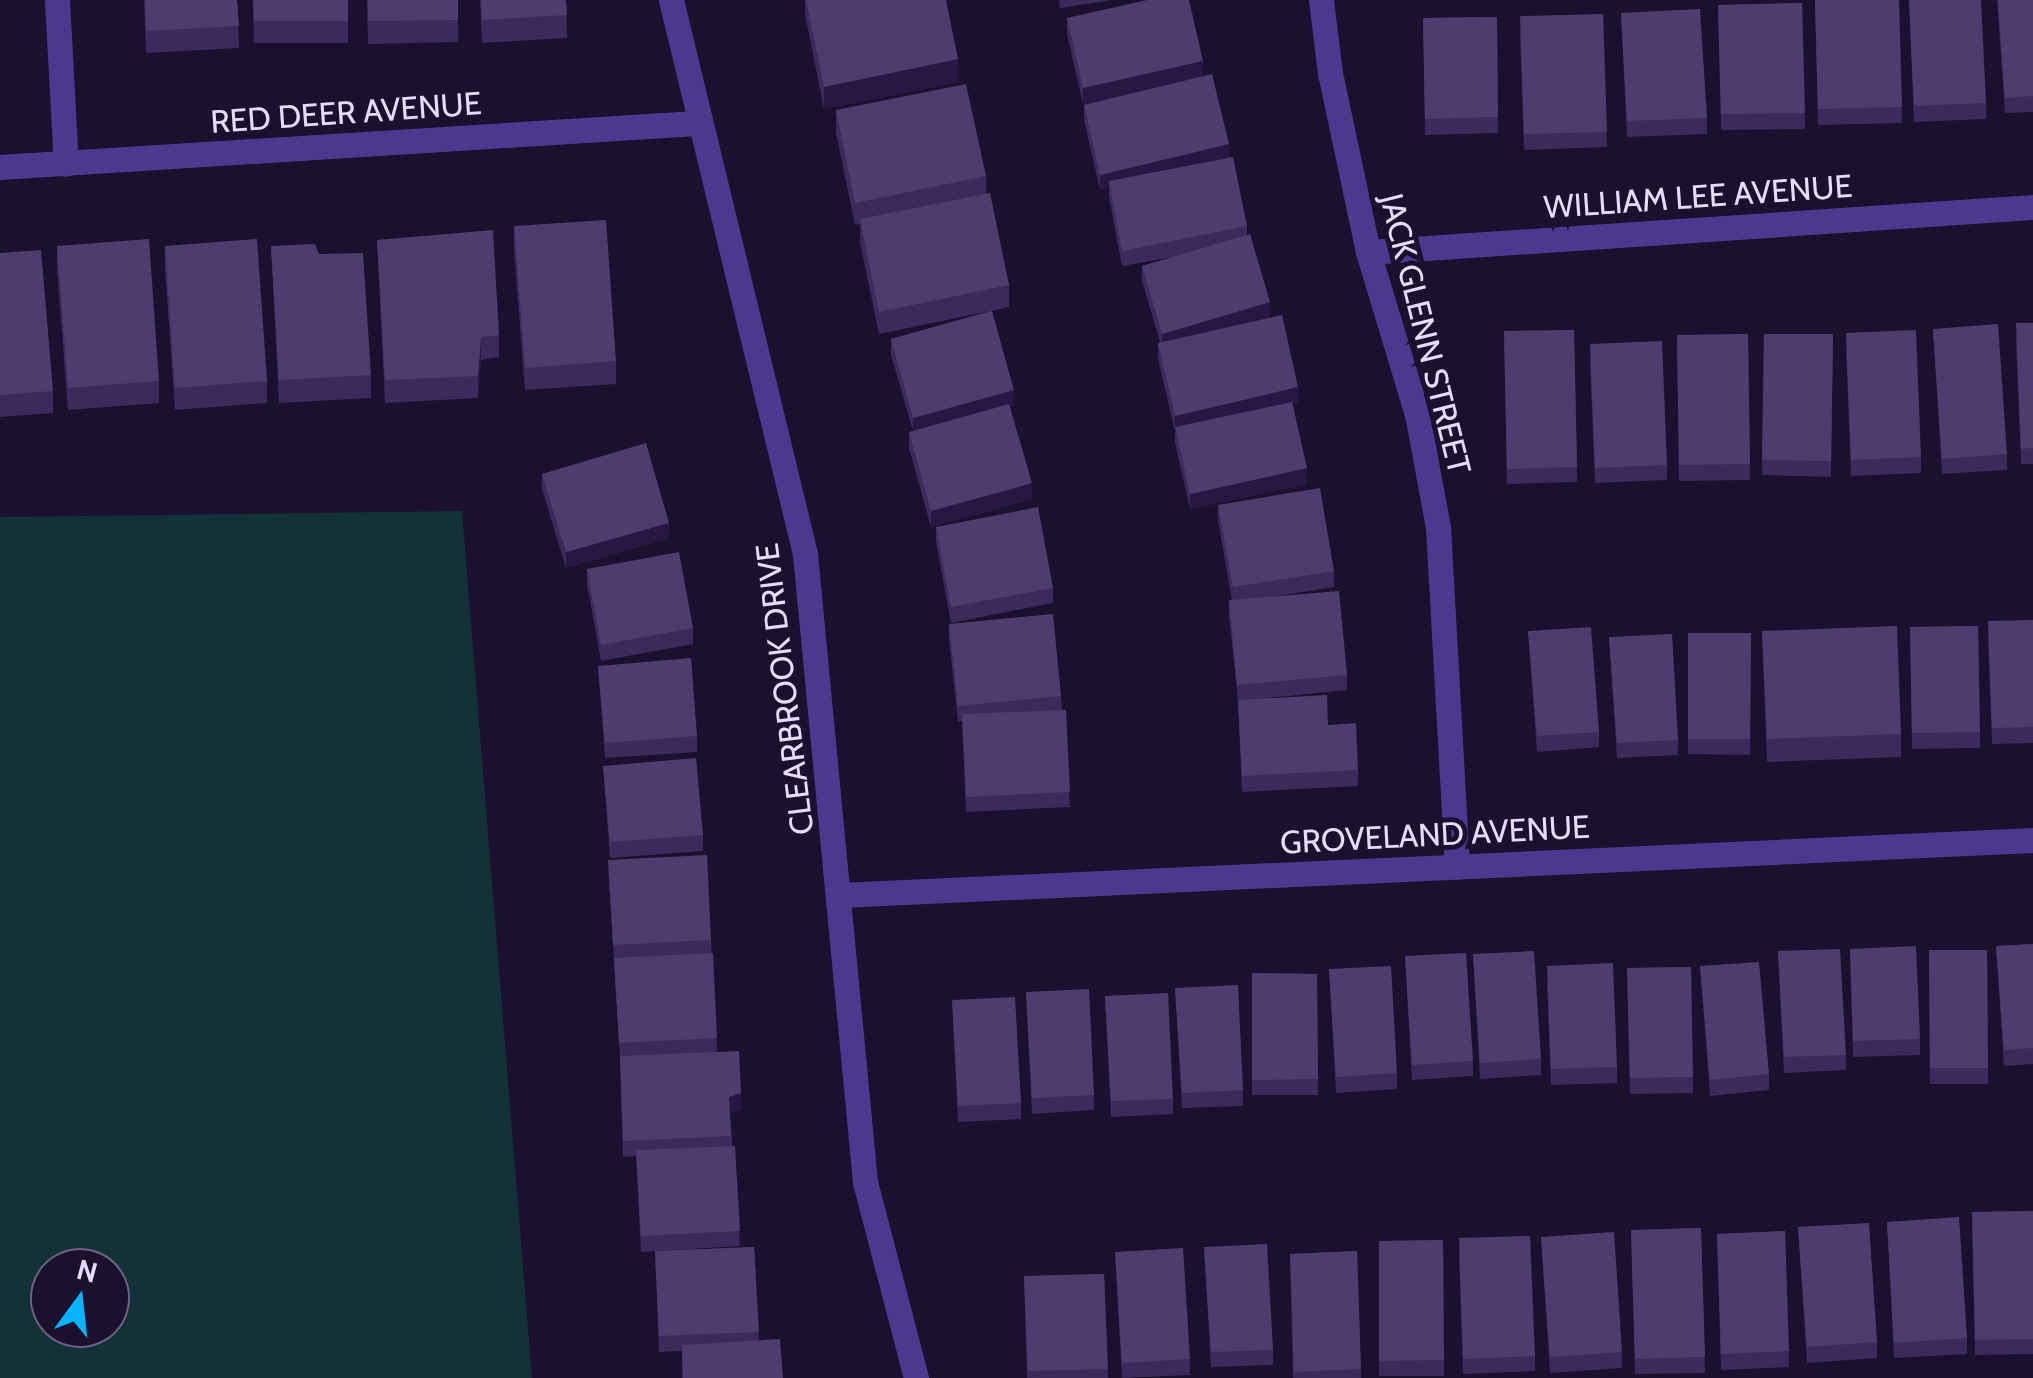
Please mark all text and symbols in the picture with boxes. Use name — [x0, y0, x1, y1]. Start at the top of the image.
street label: RED DEER AVENUE — [209, 84, 483, 142]
street label: WILLIAM LEE AVENUE — [1543, 167, 1853, 227]
street label: JACK GLENN STREET — [1372, 190, 1478, 478]
street label: CLEARBROOK DRIVE — [748, 541, 822, 837]
street label: GROVELAND AVENUE — [1279, 808, 1591, 862]
north arrow — [30, 1248, 130, 1348]
text: N — [73, 1252, 101, 1290]

